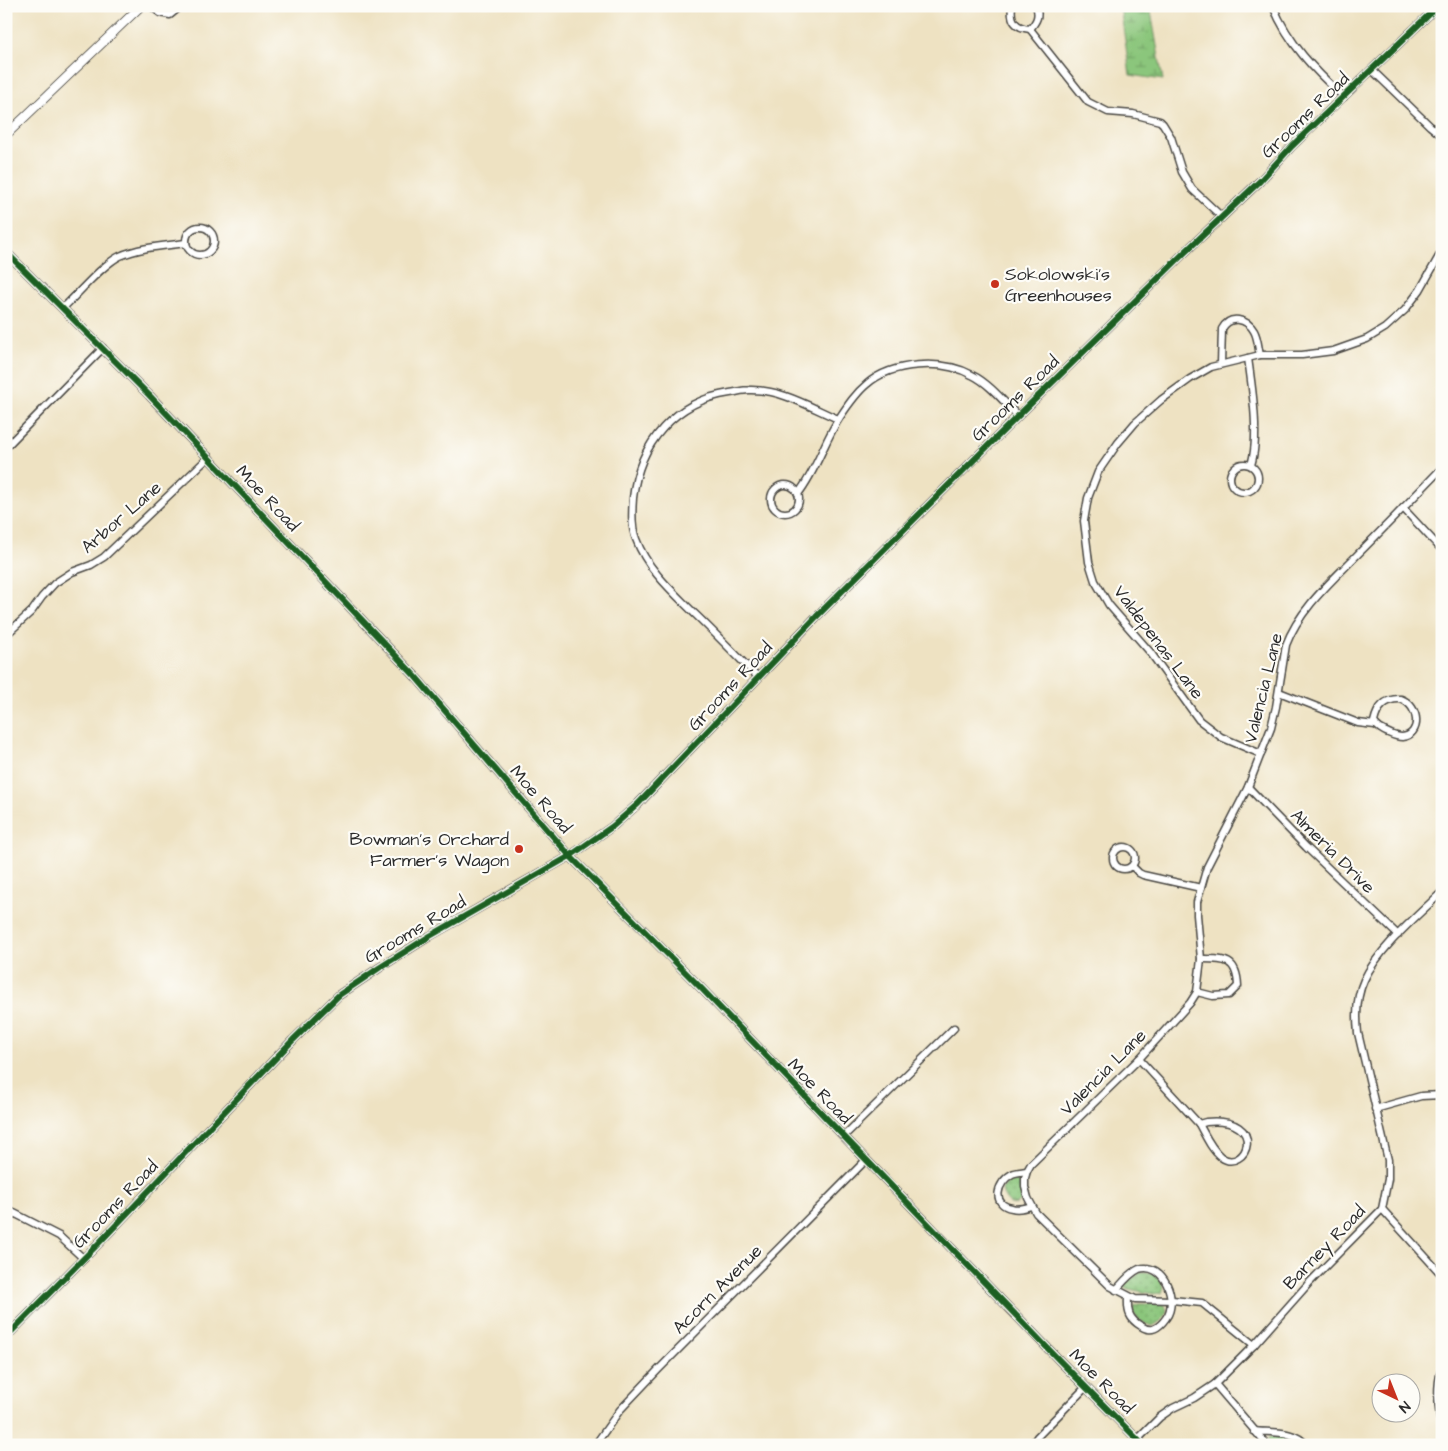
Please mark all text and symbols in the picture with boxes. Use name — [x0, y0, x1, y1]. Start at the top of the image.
street label: Grooms Road — [1256, 67, 1355, 164]
place label: Sokolowski's Greenhouses — [1005, 262, 1112, 308]
marker: Sokolowski's Greenhouses — [989, 278, 1001, 290]
street label: Grooms Road — [966, 350, 1065, 447]
street label: Moe Road — [230, 459, 305, 537]
street label: Arbor Lane — [76, 475, 167, 559]
street label: Valdepenas Lane — [1107, 580, 1210, 705]
street label: Valencia Lane — [1238, 630, 1289, 746]
street label: Grooms Road — [682, 636, 778, 737]
street label: Moe Road — [504, 760, 577, 839]
street label: Almeria Drive — [1285, 803, 1381, 899]
place label: Bowman's Orchard Farmer's Wagon — [350, 827, 509, 874]
marker: Bowman's Orchard Farmer's Wagon — [513, 843, 525, 855]
street label: Grooms Road — [360, 889, 471, 970]
street label: Valencia Lane — [1055, 1023, 1152, 1121]
street label: Moe Road — [782, 1053, 858, 1130]
street label: Grooms Road — [67, 1155, 164, 1254]
street label: Barney Road — [1277, 1199, 1372, 1296]
street label: Acorn Avenue — [667, 1239, 768, 1340]
street label: Moe Road — [1063, 1343, 1140, 1420]
north arrow — [1370, 1374, 1420, 1424]
text: N — [1394, 1396, 1414, 1417]

